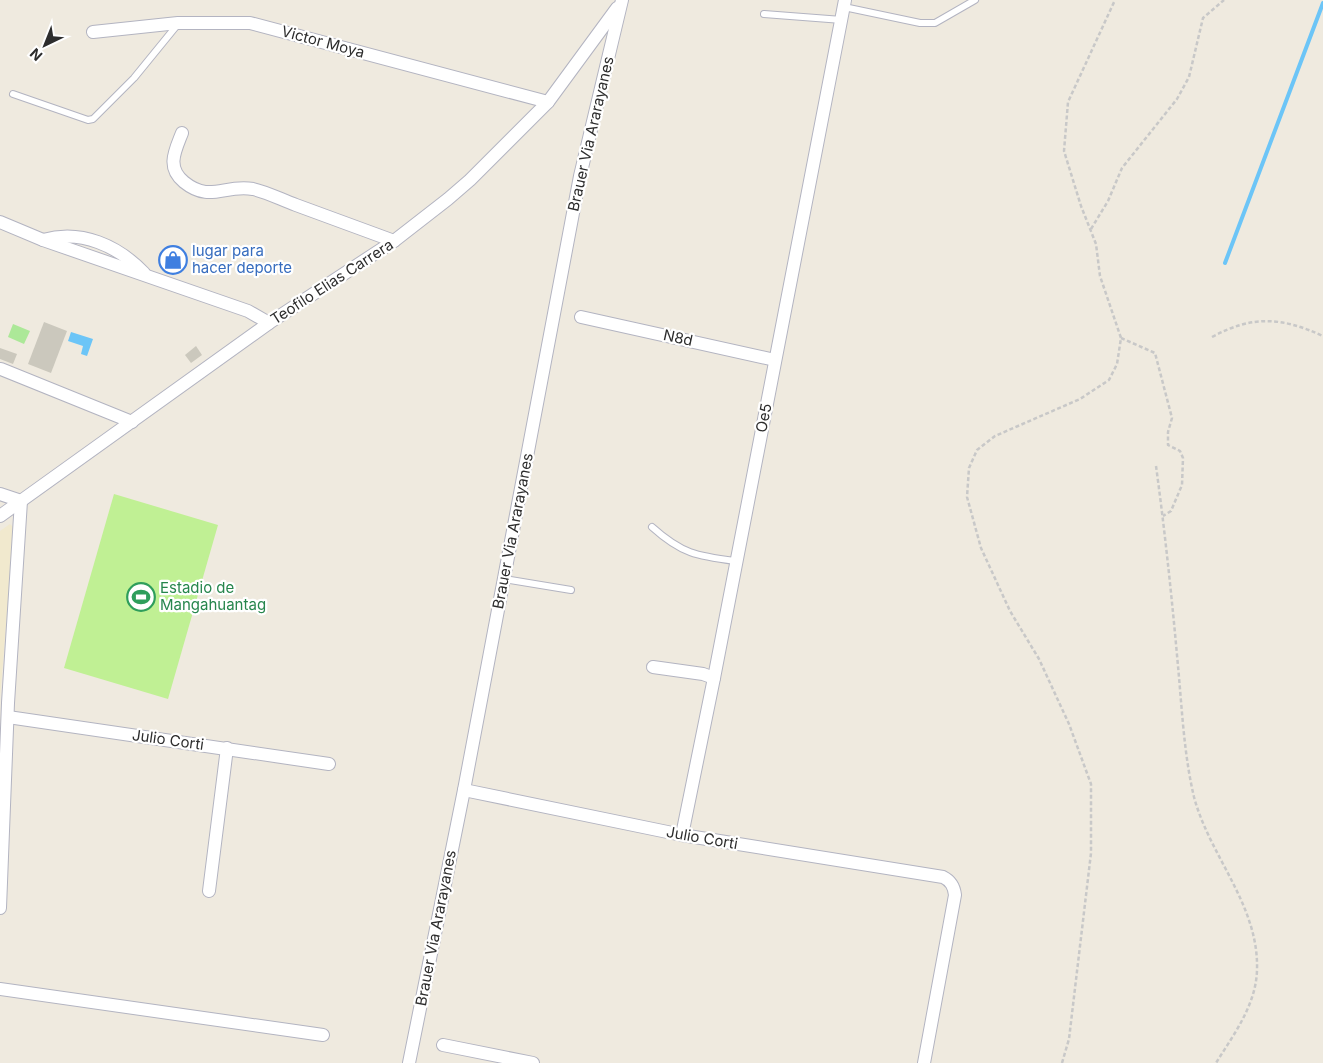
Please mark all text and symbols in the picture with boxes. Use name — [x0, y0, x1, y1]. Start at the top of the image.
north arrow — [20, 20, 70, 70]
street label: Victor Moya — [280, 21, 367, 62]
text: N — [26, 45, 45, 65]
street label: Brauer Via Ararayanes — [563, 54, 618, 213]
street label: Teofilo Elias Carrera — [267, 235, 397, 328]
place label: lugar para hacer deporte — [192, 241, 292, 277]
shop icon: lugar para hacer deporte — [158, 245, 188, 275]
street label: N8d — [662, 325, 695, 350]
street label: Oe5 — [751, 402, 776, 434]
street label: Brauer Via Ararayanes — [488, 451, 537, 611]
place label: Estadio de Mangahuantag — [160, 578, 266, 614]
sports icon: Estadio de Mangahuantag — [126, 582, 156, 612]
street label: Julio Corti — [131, 725, 205, 754]
street label: Julio Corti — [665, 822, 739, 853]
street label: Brauer Via Ararayanes — [411, 848, 460, 1008]

